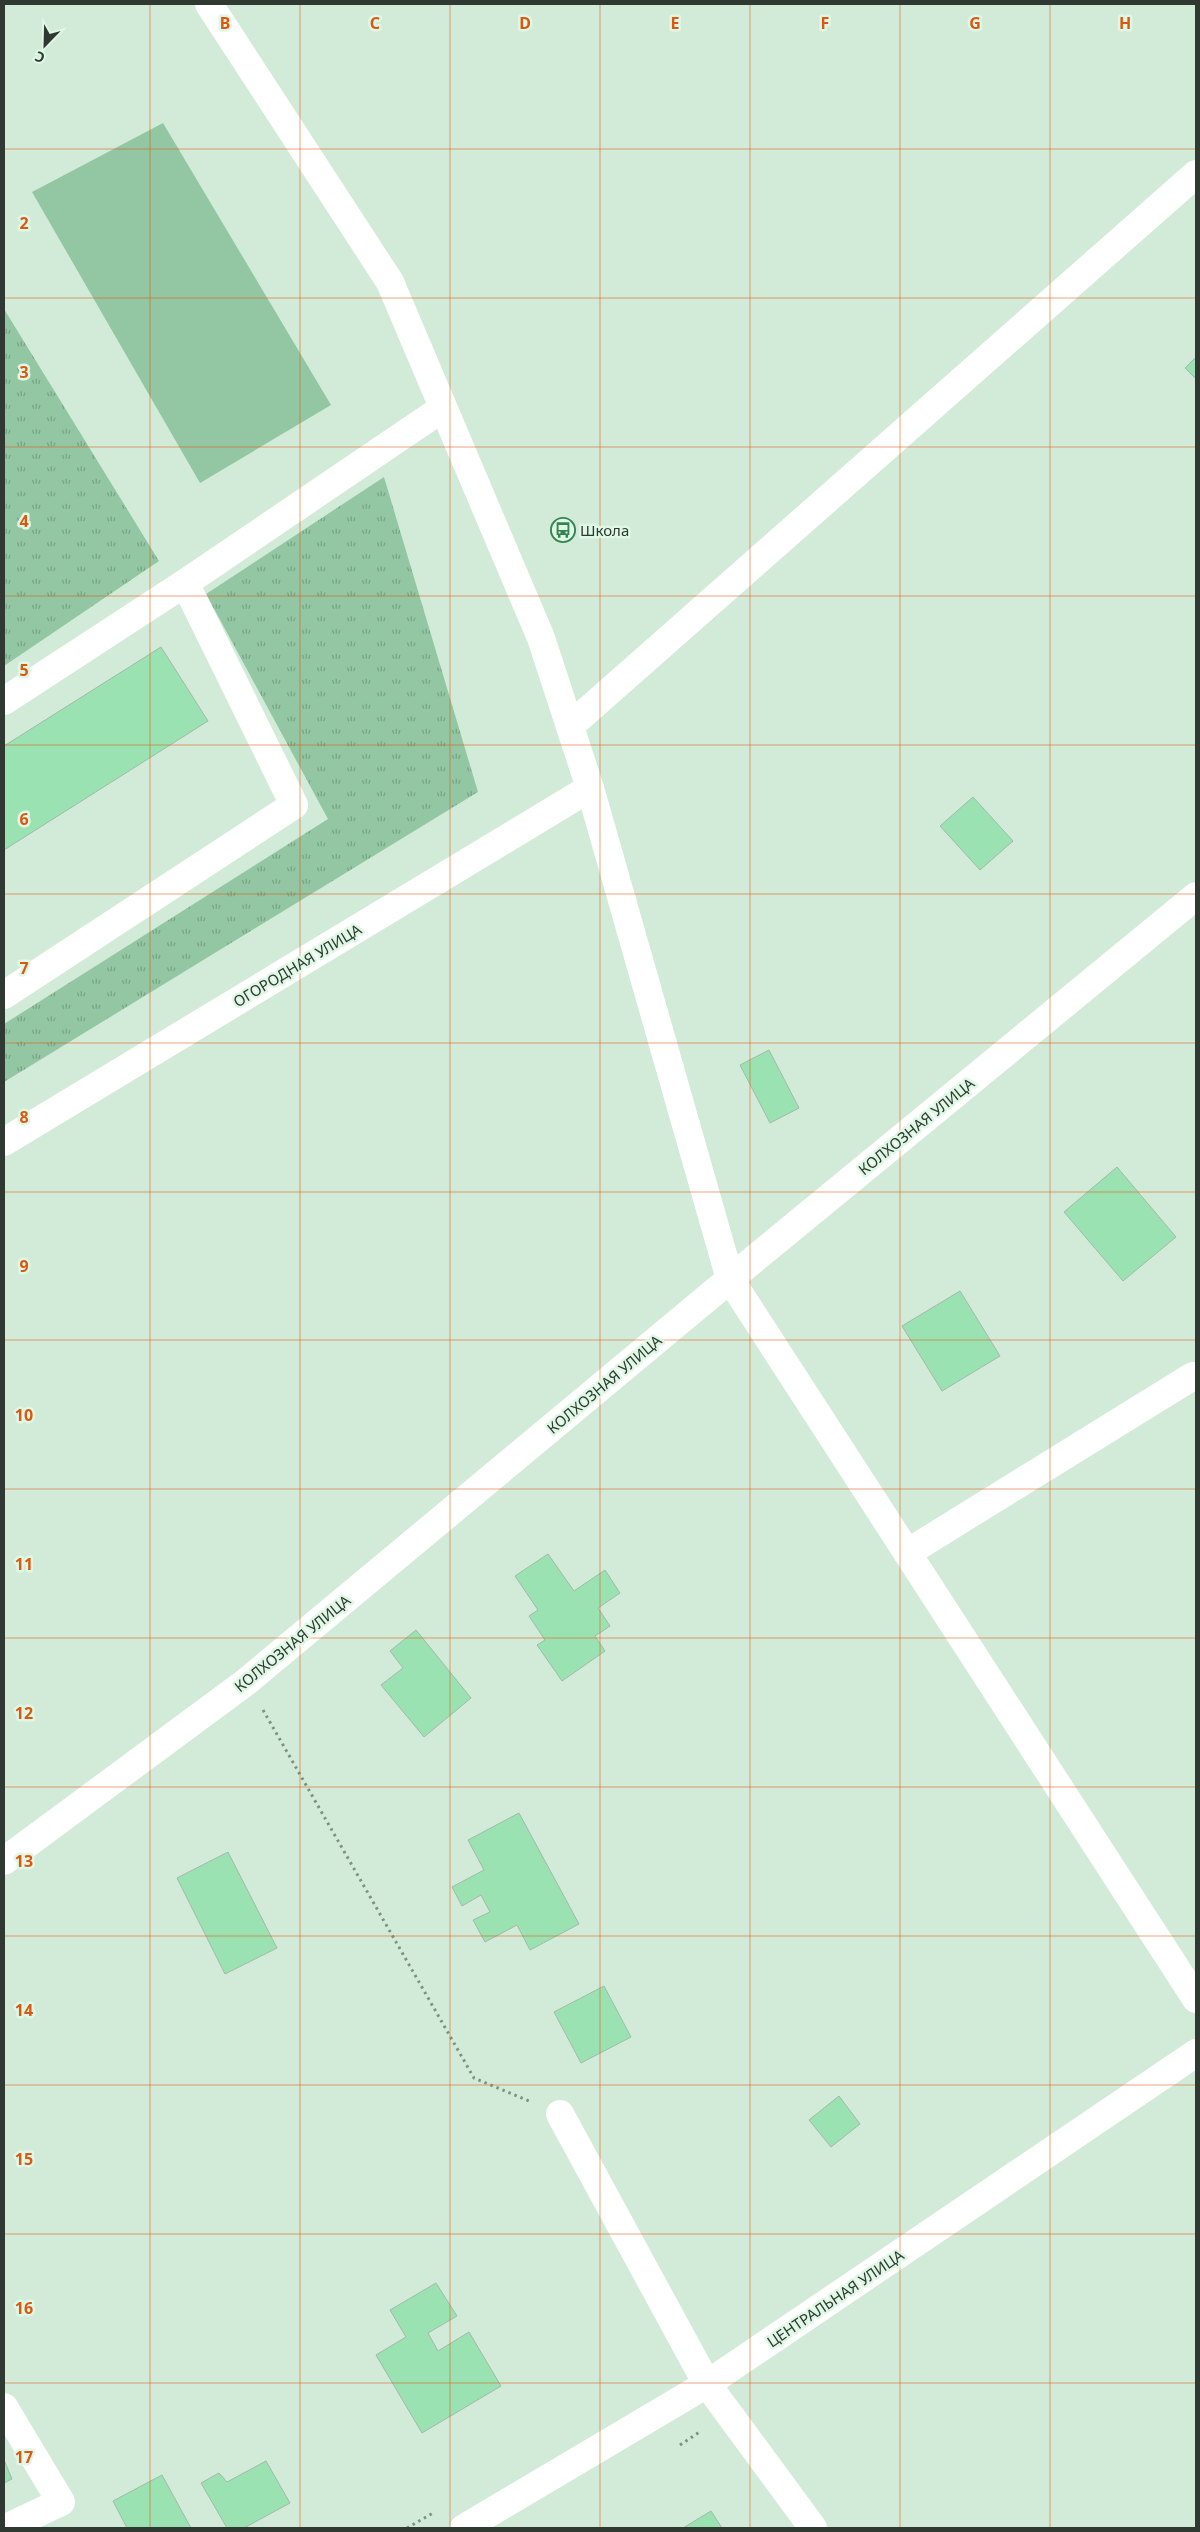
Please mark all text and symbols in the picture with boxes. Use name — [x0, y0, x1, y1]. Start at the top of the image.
text: B — [220, 12, 230, 34]
text: C — [370, 12, 380, 34]
text: D — [519, 12, 531, 34]
text: E — [671, 12, 680, 34]
text: F — [821, 12, 829, 34]
text: G — [969, 12, 981, 34]
text: H — [1119, 12, 1131, 34]
north arrow — [20, 20, 70, 70]
text: С — [32, 47, 48, 68]
text: 2 — [19, 212, 29, 234]
text: 3 — [19, 361, 29, 383]
text: 4 — [19, 510, 29, 532]
bus stop icon: Школа — [550, 517, 576, 543]
place label: Школа — [580, 520, 629, 540]
text: 5 — [19, 659, 29, 681]
text: 6 — [19, 808, 29, 830]
street label: ОГОРОДНАЯ УЛИЦА — [229, 919, 365, 1011]
text: 7 — [19, 957, 29, 979]
street label: КОЛХОЗНАЯ УЛИЦА — [854, 1073, 979, 1179]
text: 8 — [19, 1106, 29, 1128]
text: 9 — [19, 1255, 29, 1277]
street label: КОЛХОЗНАЯ УЛИЦА — [542, 1330, 666, 1438]
text: 10 — [15, 1404, 33, 1426]
text: 11 — [15, 1553, 33, 1575]
street label: КОЛХОЗНАЯ УЛИЦА — [230, 1590, 355, 1696]
text: 12 — [15, 1702, 33, 1724]
text: 13 — [15, 1850, 33, 1872]
text: 14 — [15, 1999, 33, 2021]
text: 15 — [15, 2148, 33, 2170]
street label: ЦЕНТРАЛЬНАЯ УЛИЦА — [763, 2244, 908, 2351]
text: 16 — [15, 2297, 33, 2319]
text: 17 — [15, 2446, 33, 2468]

